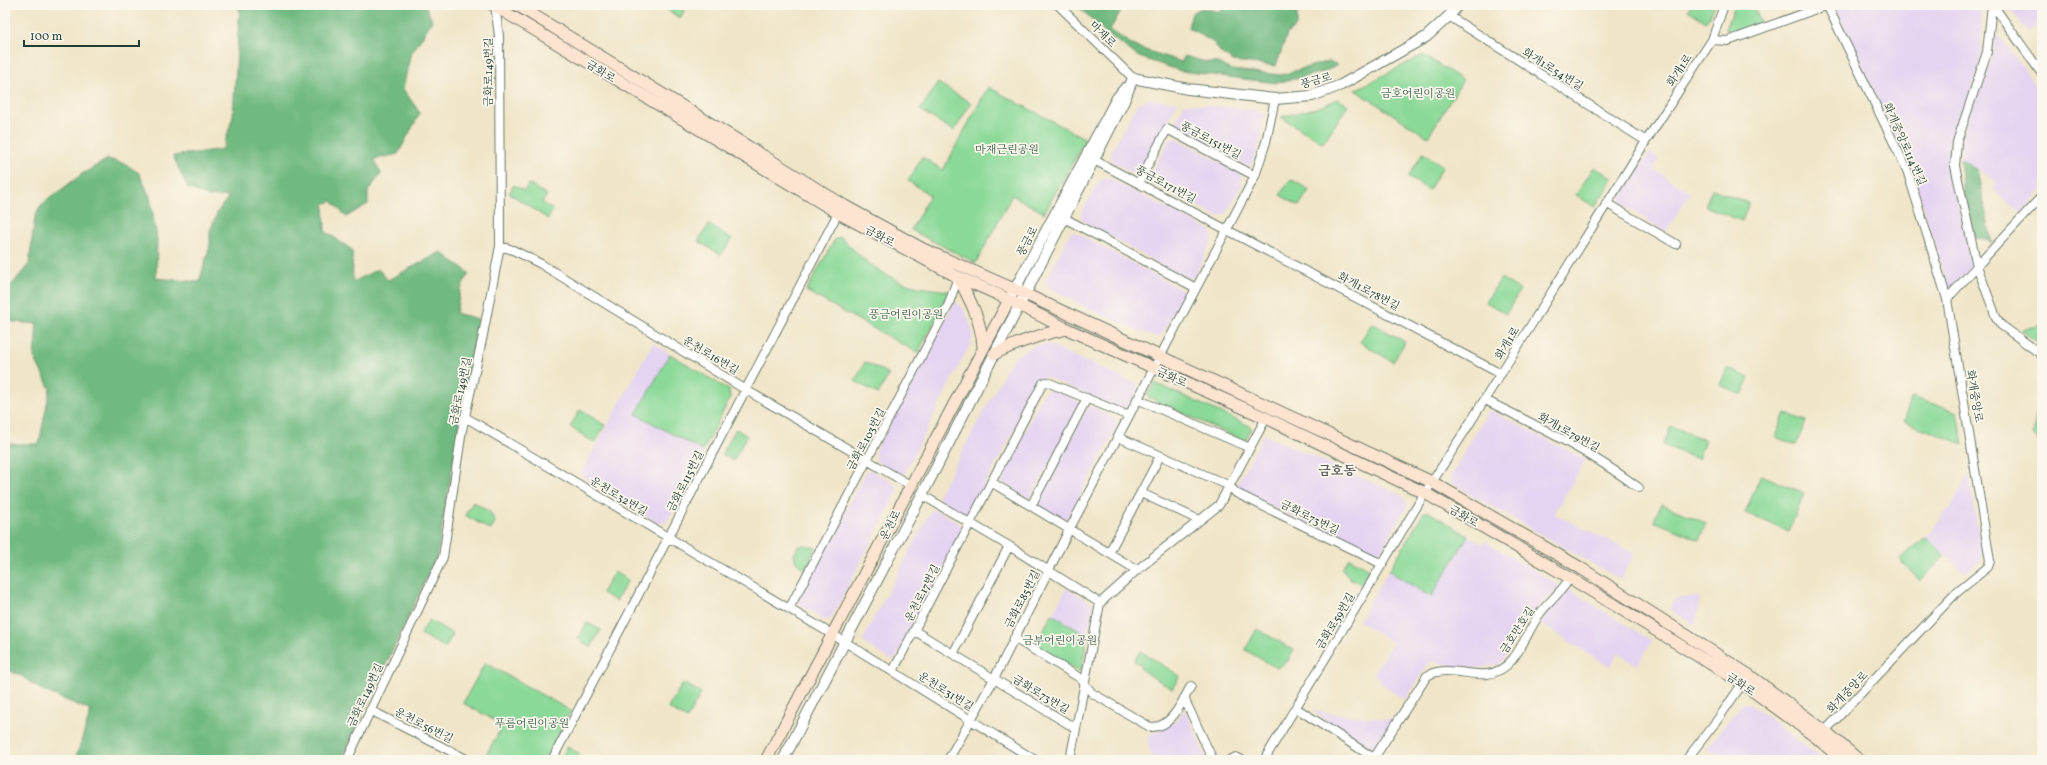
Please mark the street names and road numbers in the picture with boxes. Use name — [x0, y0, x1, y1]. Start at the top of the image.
street label: 마재로 — [1085, 18, 1119, 52]
street label: 금화로149번길 — [482, 37, 497, 107]
street label: 화개1로54번길 — [1519, 46, 1586, 95]
street label: 화개1로 — [1664, 51, 1697, 90]
street label: 금화로 — [583, 58, 618, 87]
street label: 풍금로 — [1299, 70, 1334, 93]
street label: 화개중앙로114번길 — [1879, 101, 1929, 189]
street label: 풍금로151번길 — [1177, 119, 1243, 164]
street label: 풍금로171번길 — [1132, 163, 1198, 208]
street label: 금화로 — [862, 223, 897, 252]
street label: 풍금로 — [1014, 224, 1043, 259]
street label: 화개1로78번길 — [1335, 270, 1402, 315]
street label: 화개1로 — [1493, 324, 1524, 363]
street label: 운천로16번길 — [679, 334, 741, 379]
street label: 금화로149번길 — [447, 356, 476, 427]
street label: 금화로 — [1154, 365, 1189, 392]
street label: 화개중앙로 — [1962, 369, 1986, 424]
street label: 금화로103번길 — [844, 406, 890, 474]
street label: 화개1로79번길 — [1535, 410, 1602, 456]
street label: 금화로115번길 — [664, 448, 708, 515]
street label: 운천로32번길 — [587, 474, 650, 520]
street label: 금화로73번길 — [1277, 498, 1341, 539]
street label: 금화로 — [1446, 503, 1481, 532]
street label: 운천로 — [877, 508, 905, 543]
street label: 운천로17번길 — [902, 562, 944, 625]
street label: 금화로85번길 — [1002, 568, 1045, 632]
street label: 금화로59번길 — [1313, 591, 1359, 653]
street label: 금호만호길 — [1497, 604, 1539, 657]
street label: 금화로149번길 — [345, 661, 388, 730]
street label: 화개중앙로 — [1824, 668, 1872, 717]
street label: 운천로31번길 — [914, 669, 976, 715]
street label: 금화로 — [1723, 670, 1758, 701]
street label: 금화로73번길 — [1009, 672, 1071, 718]
street label: 운천로56번길 — [391, 705, 455, 748]

